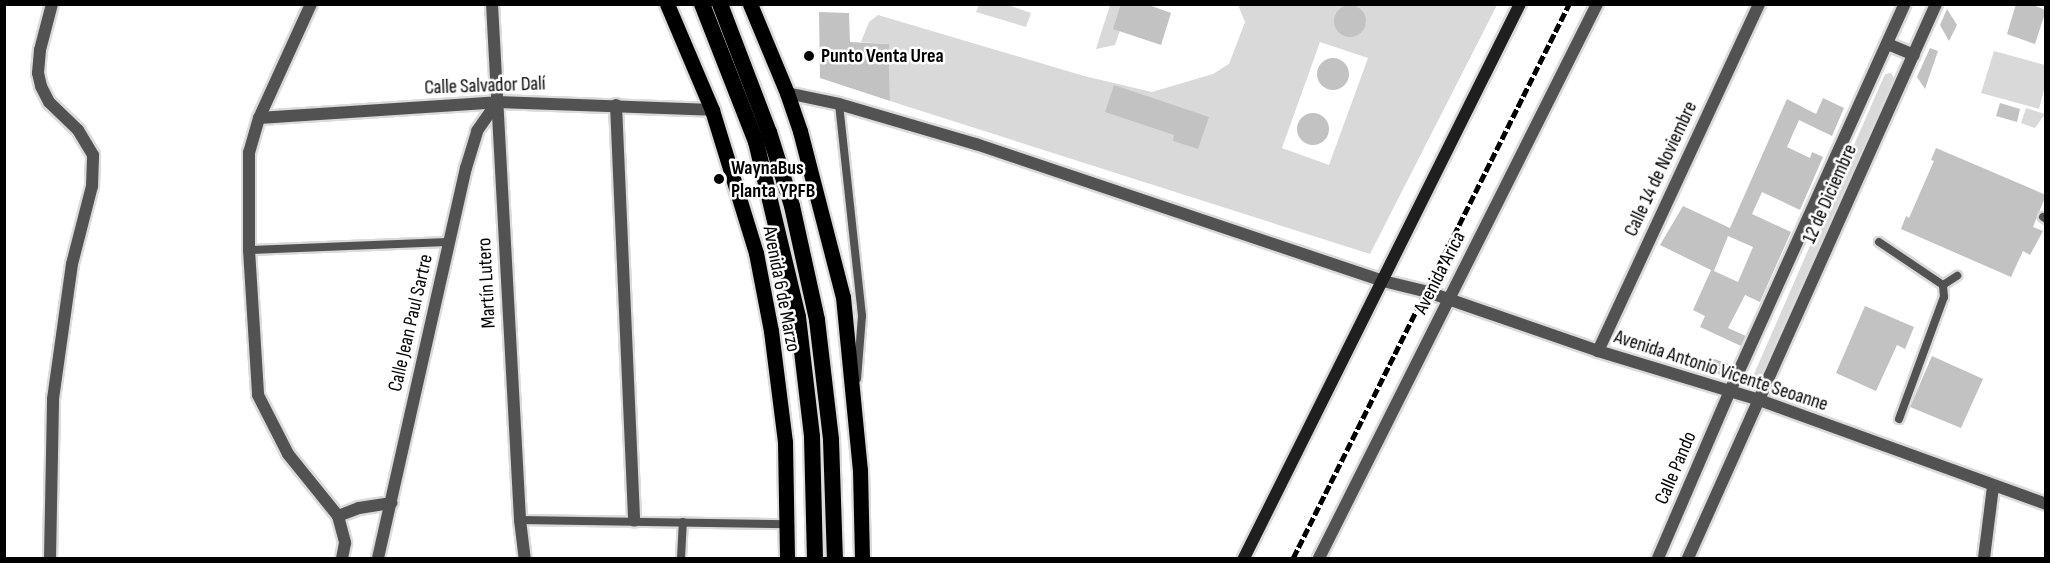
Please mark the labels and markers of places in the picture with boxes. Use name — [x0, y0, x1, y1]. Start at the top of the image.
place label: Punto Venta Urea — [821, 44, 944, 68]
marker: Punto Venta Urea — [802, 49, 816, 63]
place label: WaynaBus Planta YPFB — [731, 156, 815, 203]
marker: WaynaBus Planta YPFB — [712, 172, 726, 186]

